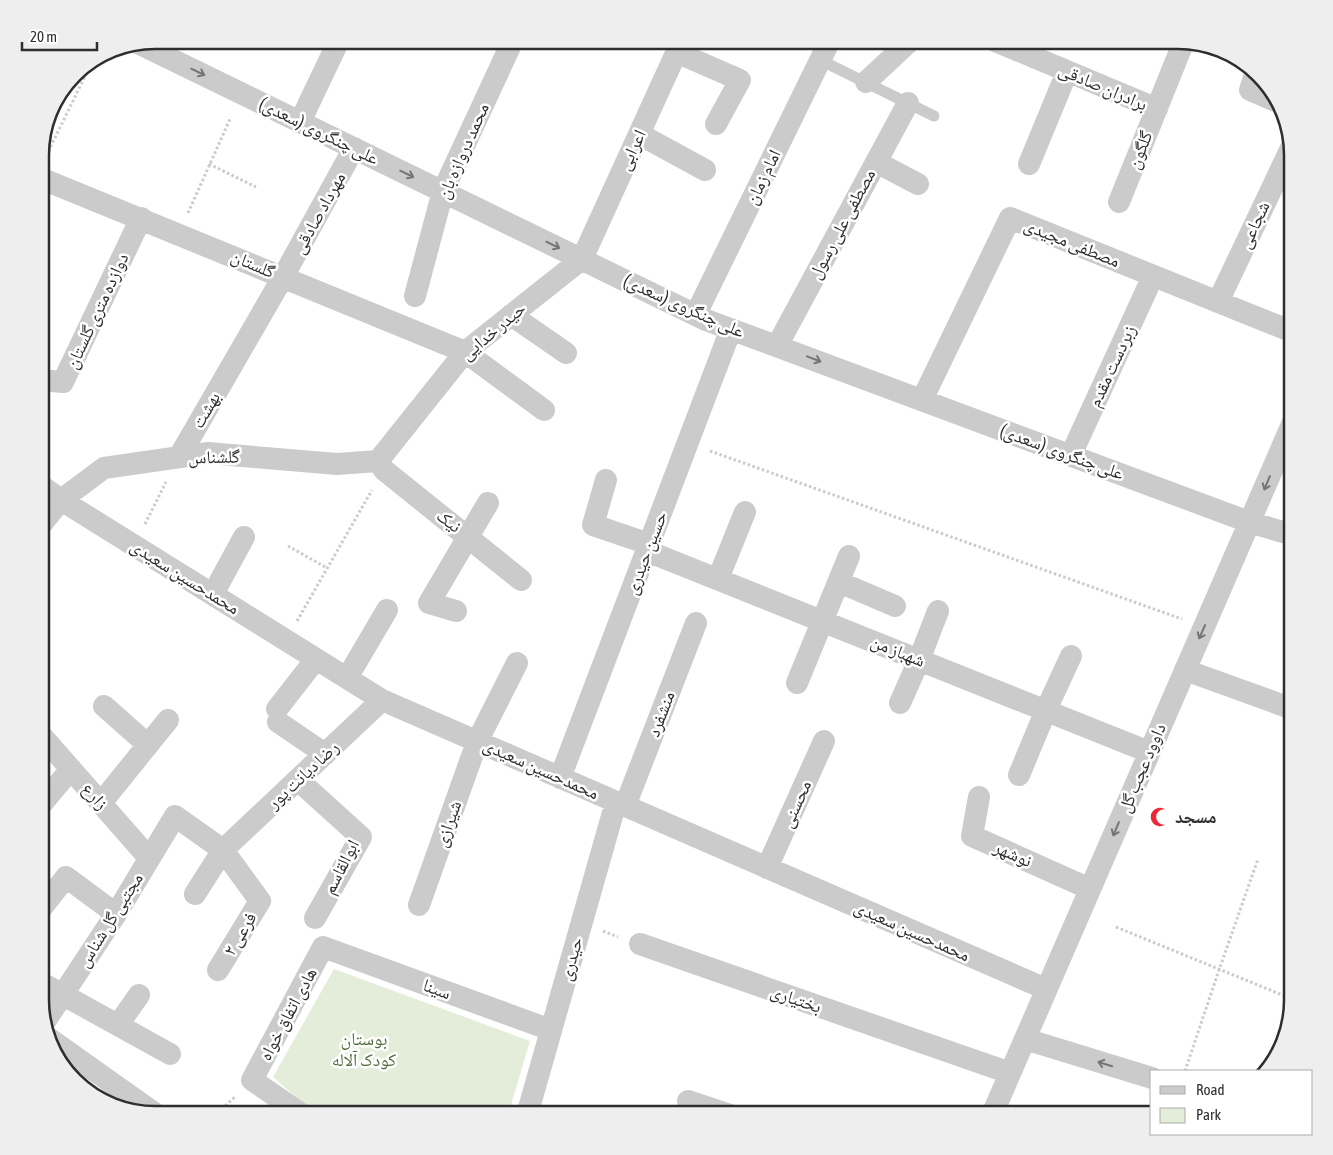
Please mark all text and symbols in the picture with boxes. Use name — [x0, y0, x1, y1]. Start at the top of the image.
scale bar — [22, 20, 98, 52]
text: 20 m — [30, 28, 57, 45]
street label: برادران صادقی — [1055, 58, 1151, 116]
one-way arrow — [190, 68, 205, 77]
street label: علی چنگروی (سعدی) — [256, 93, 382, 169]
street label: محمد دروازه بان — [432, 100, 494, 202]
street label: اعرابی — [613, 126, 651, 174]
street label: گلگون — [1122, 127, 1158, 172]
street label: امام زمان — [740, 146, 787, 209]
street label: مصطفی علی رسول — [804, 165, 880, 283]
street label: مهرداد صادقی — [288, 168, 350, 258]
one-way arrow — [399, 170, 414, 179]
street label: شجاعی — [1233, 198, 1275, 252]
street label: مصطفی مجیدی — [1021, 214, 1123, 272]
one-way arrow — [545, 241, 560, 250]
street label: گلستان — [228, 245, 279, 283]
street label: دوازده متری گلستان — [61, 250, 133, 372]
street label: علی چنگروی (سعدی) — [620, 269, 748, 343]
street label: حیدر خدایی — [456, 297, 530, 365]
street label: زبردست مقدم — [1083, 321, 1142, 411]
one-way arrow — [806, 355, 821, 365]
street label: بهشت — [187, 388, 225, 432]
street label: علی چنگروی (سعدی) — [997, 419, 1127, 485]
street label: گلشناس — [188, 446, 241, 468]
one-way arrow — [1261, 475, 1271, 490]
street label: نیک — [433, 505, 466, 537]
street label: حسین حیدری — [620, 508, 672, 598]
street label: محمدحسین سعیدی — [126, 535, 244, 619]
one-way arrow — [1196, 624, 1206, 639]
street label: شهباز من — [868, 630, 928, 672]
street label: منشفرد — [642, 688, 679, 740]
street label: داوود عجب گل — [1113, 720, 1171, 816]
street label: محمدحسین سعیدی — [480, 734, 602, 804]
street label: رضا دیانت پور — [262, 736, 344, 815]
street label: محسنی — [776, 777, 816, 831]
street label: زارع — [77, 778, 113, 814]
street label: شیرازی — [430, 798, 466, 850]
mosque icon: مسجد — [1149, 806, 1171, 828]
place label: مسجد — [1175, 806, 1217, 827]
one-way arrow — [1111, 821, 1121, 836]
street label: ابوالقاسم — [318, 836, 365, 899]
street label: نوشهر — [990, 836, 1035, 871]
street label: مجتبی گل شناس — [72, 869, 148, 971]
street label: محمدحسین سعیدی — [851, 896, 973, 966]
street label: فرعی ۲ — [219, 908, 261, 960]
street label: حیدری — [554, 935, 588, 983]
street label: هادی اتفاق خواه — [254, 964, 322, 1064]
street label: سینا — [420, 974, 454, 1003]
street label: بختیاری — [768, 980, 824, 1018]
park label: بوستان کودک آلاله — [332, 1028, 397, 1070]
one-way arrow — [1098, 1058, 1114, 1068]
legend — [1150, 1070, 1313, 1135]
text: Road — [1196, 1081, 1225, 1098]
text: Park — [1196, 1106, 1221, 1123]

